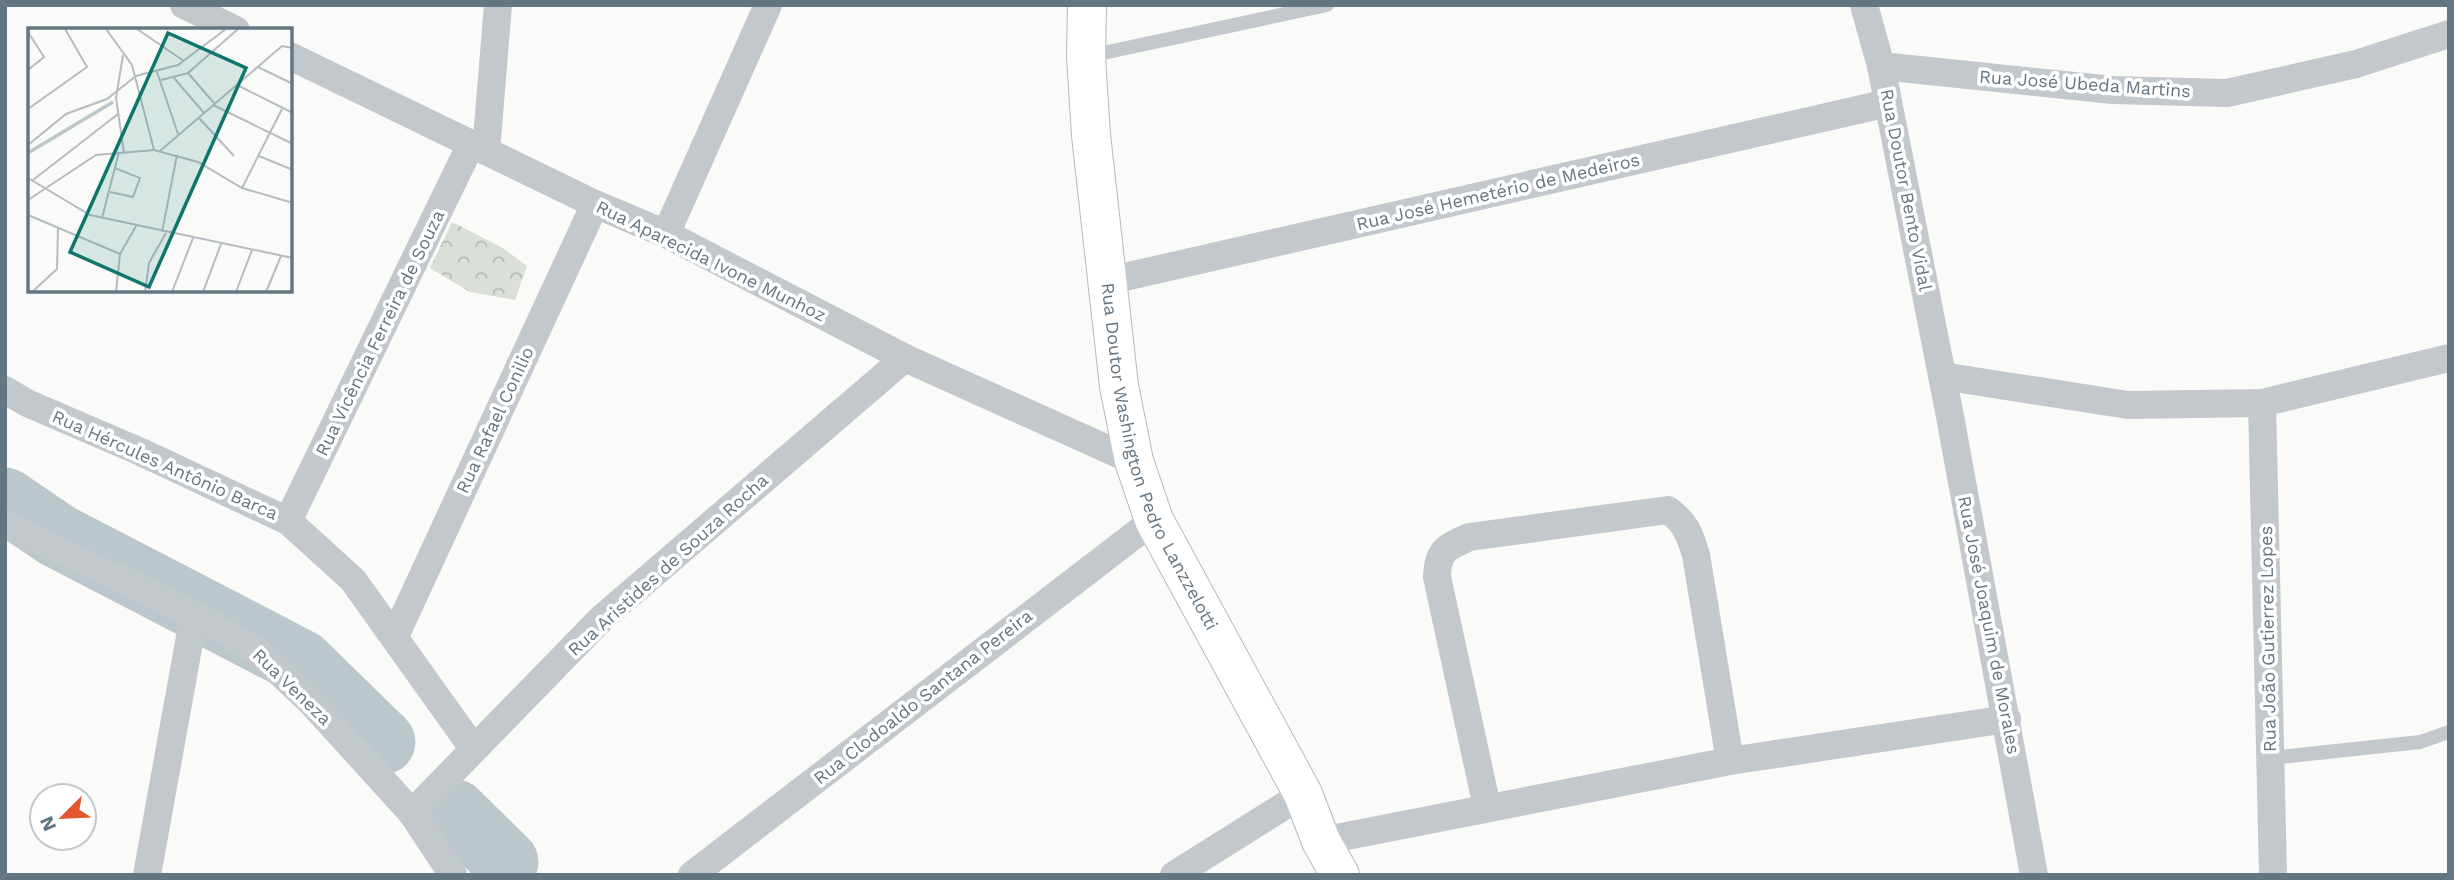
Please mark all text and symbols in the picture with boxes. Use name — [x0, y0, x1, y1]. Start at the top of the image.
inset map — [28, 28, 292, 292]
street label: Rua José Ubeda Martins — [1979, 66, 2191, 101]
street label: Rua Doutor Bento Vidal — [1877, 87, 1937, 293]
street label: Rua José Hemetério de Medeiros — [1354, 149, 1642, 234]
street label: Rua Aparecida Ivone Munhoz — [593, 196, 830, 325]
street label: Rua Vicência Ferreira de Souza — [311, 206, 448, 459]
street label: Rua Doutor Washington Pedro Lanzzelotti — [1098, 281, 1223, 633]
street label: Rua Rafael Conilio — [451, 343, 538, 496]
street label: Rua Hércules Antônio Barca — [49, 405, 281, 524]
street label: Rua Aristides de Souza Rocha — [563, 469, 772, 660]
street label: Rua José Joaquim de Morales — [1954, 494, 2025, 756]
street label: Rua João Gutierrez Lopes — [2255, 526, 2280, 752]
street label: Rua Clodoaldo Santana Pereira — [809, 605, 1036, 788]
street label: Rua Veneza — [249, 644, 336, 729]
north arrow — [28, 782, 98, 852]
text: N — [35, 813, 61, 835]

